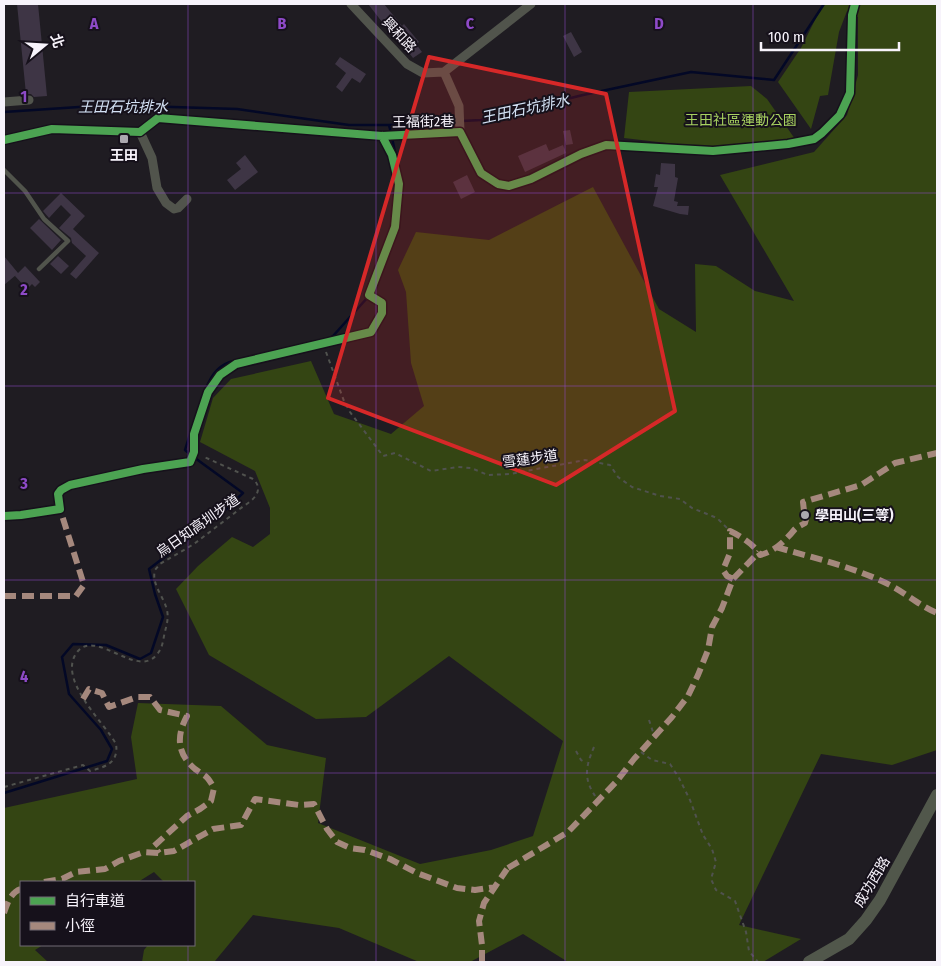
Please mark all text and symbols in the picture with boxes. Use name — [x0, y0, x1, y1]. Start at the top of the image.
text: A — [89, 14, 99, 33]
text: B — [278, 14, 287, 33]
street label: 興和路 — [378, 14, 420, 56]
text: C — [466, 14, 475, 33]
text: D — [654, 14, 664, 33]
north arrow — [20, 20, 70, 70]
scale bar — [761, 20, 898, 52]
text: 100 m — [768, 28, 805, 46]
text: 北 — [47, 32, 67, 50]
text: 1 — [21, 87, 27, 106]
water label: 王田石坑排水 — [479, 91, 572, 127]
water label: 王田石坑排水 — [78, 98, 169, 116]
park label: 王田社區運動公園 — [685, 112, 797, 129]
street label: 王福街2巷 — [392, 113, 454, 131]
marker: 王田 — [118, 133, 130, 145]
place label: 王田 — [110, 147, 138, 164]
text: 2 — [19, 280, 28, 299]
street label: 雪蓮步道 — [501, 447, 559, 471]
text: 3 — [19, 474, 28, 493]
street label: 烏日知高圳步道 — [153, 491, 243, 561]
place label: 學田山(三等) — [815, 507, 893, 524]
marker: 學田山(三等) — [799, 509, 811, 521]
text: 4 — [20, 667, 28, 686]
street label: 成功西路 — [850, 854, 894, 910]
legend — [20, 881, 195, 946]
text: 自行車道 — [65, 892, 125, 910]
text: 小徑 — [65, 917, 95, 935]

